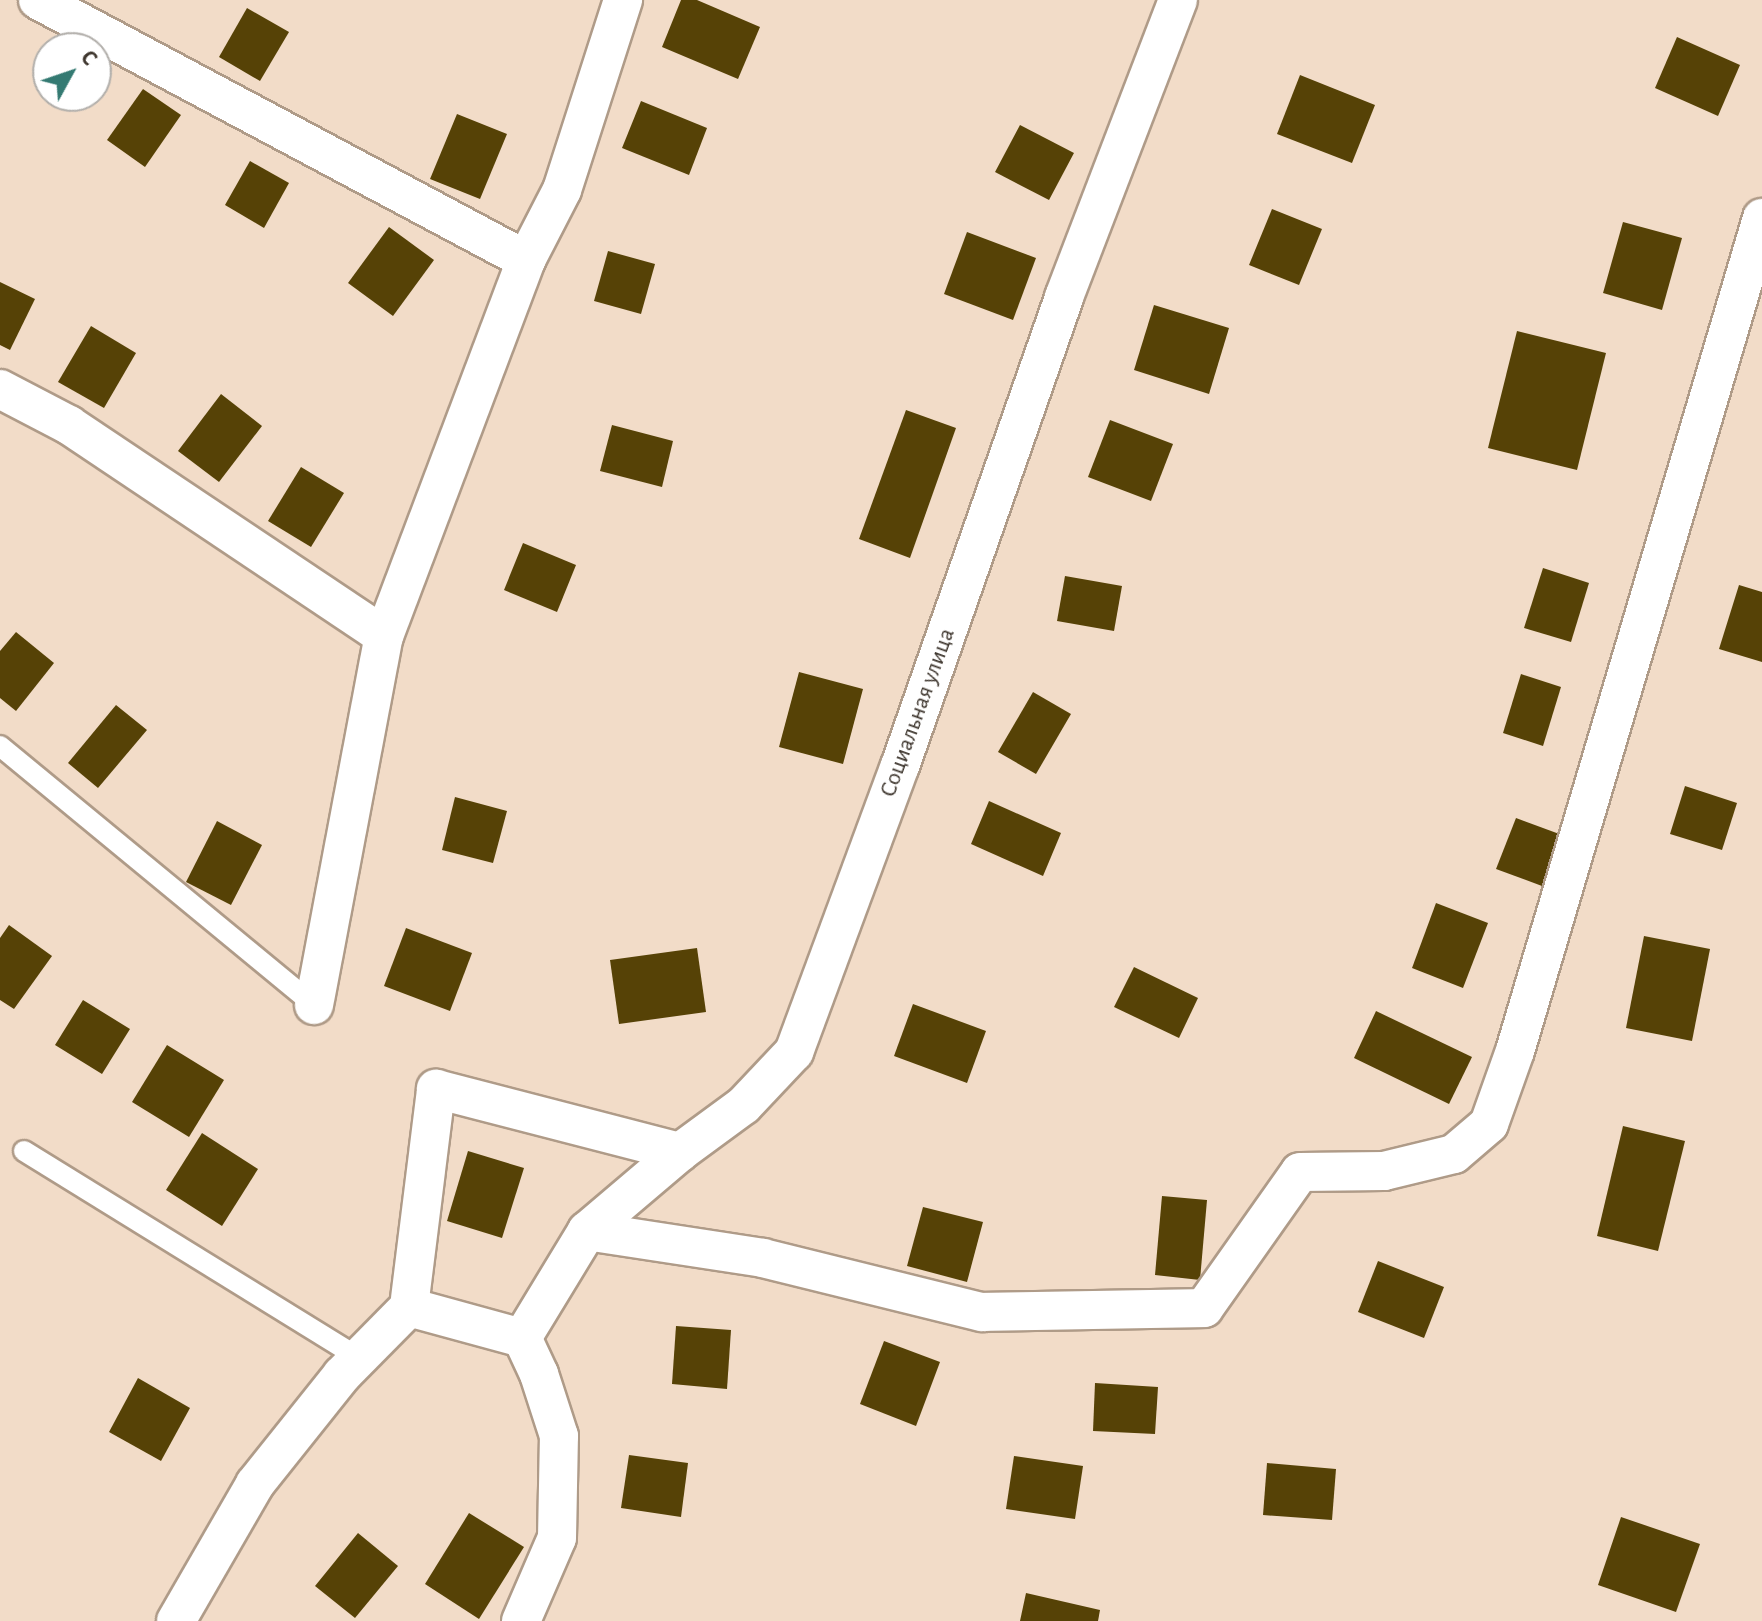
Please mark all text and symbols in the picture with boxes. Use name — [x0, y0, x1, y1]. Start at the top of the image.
north arrow — [32, 32, 112, 112]
text: С — [77, 46, 101, 70]
street label: Социальная улица — [874, 625, 962, 801]

